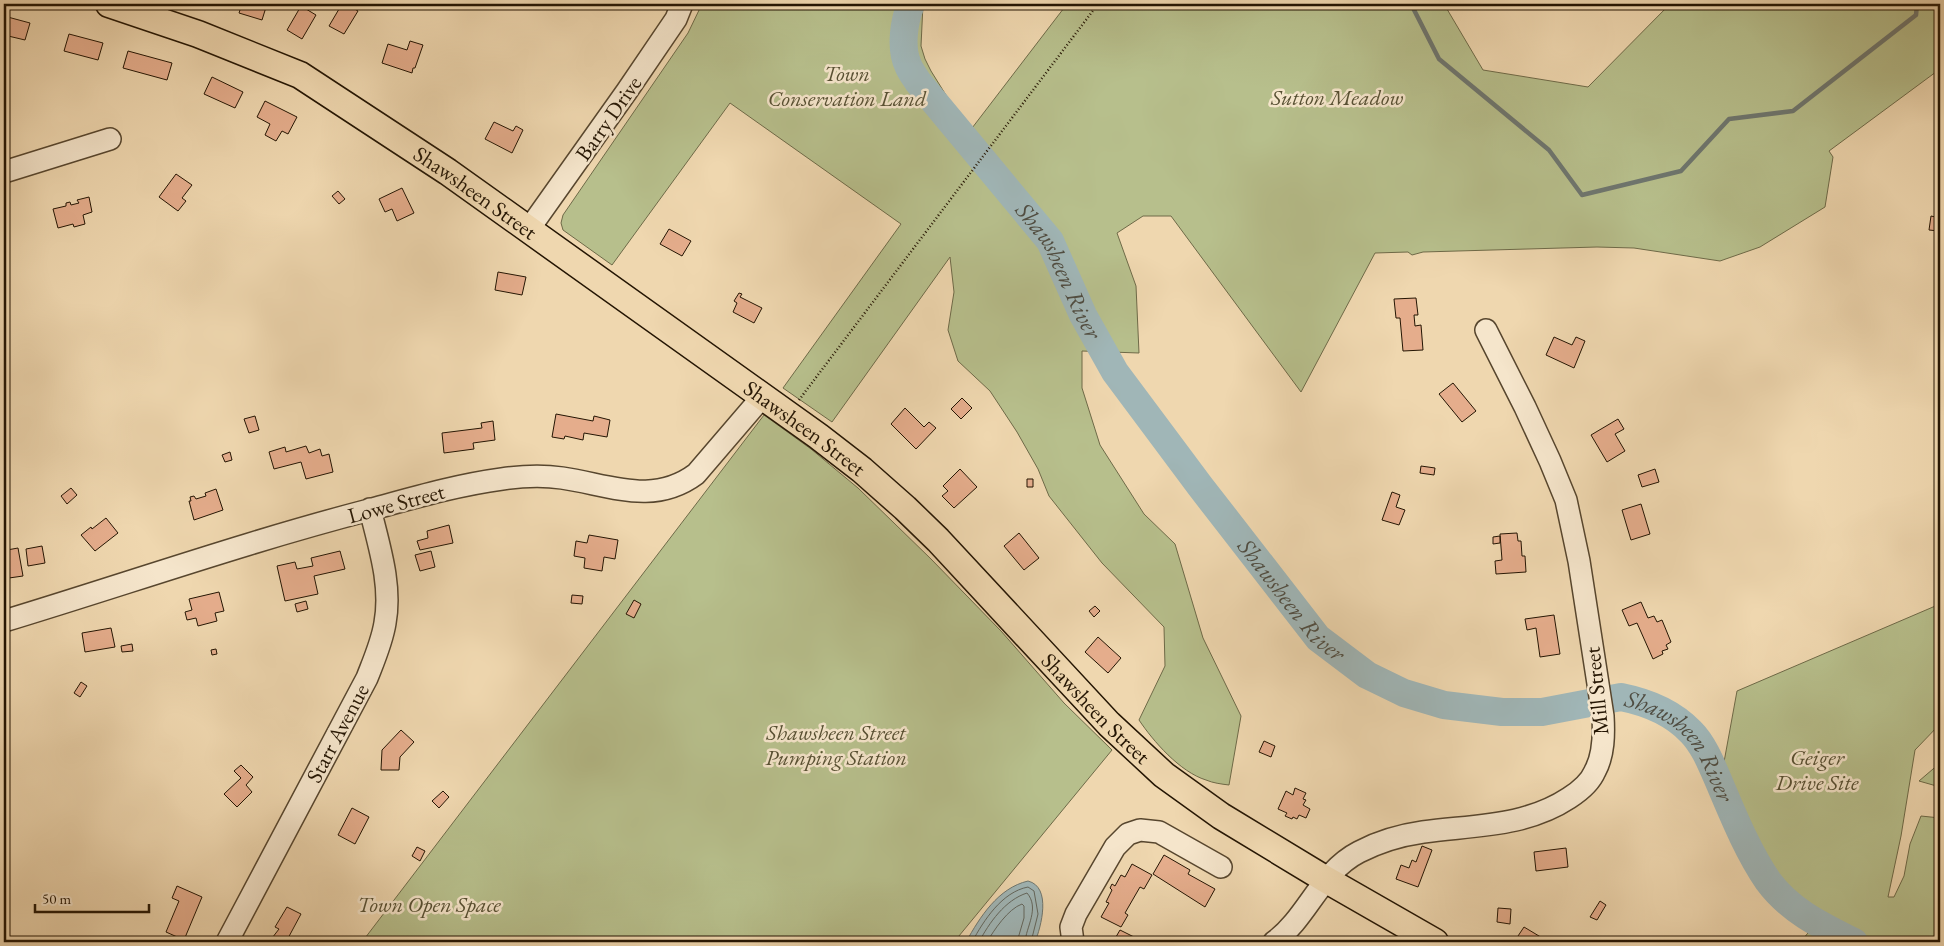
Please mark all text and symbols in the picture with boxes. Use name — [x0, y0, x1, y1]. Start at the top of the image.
park label: Town Conservation Land — [768, 59, 927, 113]
street label: Barry Drive — [569, 70, 648, 167]
park label: Sutton Meadow — [1270, 83, 1403, 112]
street label: Shawsheen Street — [408, 139, 543, 246]
water label: Shawsheen River — [1008, 195, 1110, 346]
street label: Shawsheen Street — [738, 374, 872, 483]
street label: Lowe Street — [344, 477, 448, 530]
water label: Shawsheen River — [1231, 531, 1353, 669]
street label: Mill Street — [1577, 645, 1616, 736]
street label: Shawsheen Street — [1035, 646, 1157, 770]
street label: Starr Avenue — [299, 678, 376, 788]
water label: Shawsheen River — [1621, 682, 1742, 808]
park label: Shawsheen Street Pumping Station — [765, 718, 907, 772]
park label: Geiger Drive Site — [1775, 743, 1859, 797]
scale bar — [35, 881, 149, 913]
text: 50 m — [42, 889, 71, 908]
park label: Town Open Space — [357, 890, 501, 919]

